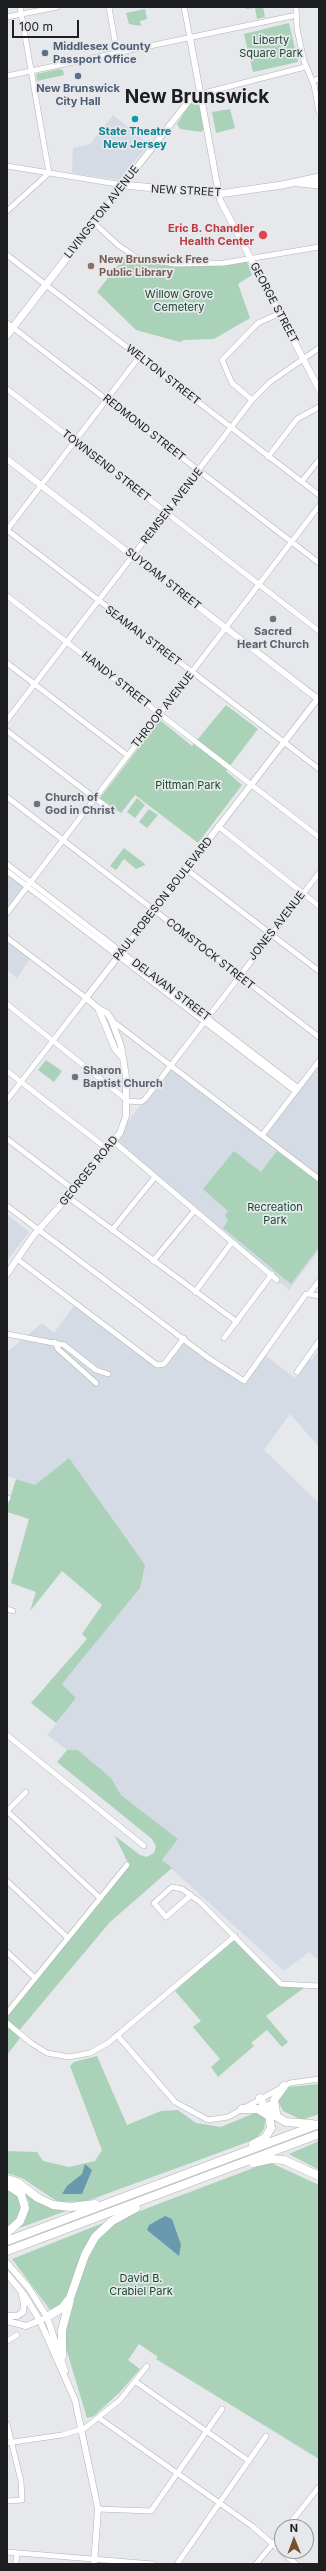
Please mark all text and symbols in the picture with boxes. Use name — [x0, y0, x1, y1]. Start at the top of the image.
scale bar — [14, 12, 81, 38]
text: 100 m — [19, 19, 53, 34]
park label: Liberty Square Park — [239, 34, 303, 60]
place label: Middlesex County Passport Office — [53, 40, 151, 66]
marker: Middlesex County Passport Office — [40, 48, 50, 58]
marker: New Brunswick City Hall — [73, 71, 83, 81]
place label: New Brunswick City Hall — [36, 82, 120, 108]
district label: New Brunswick — [125, 86, 269, 108]
marker: State Theatre New Jersey — [130, 114, 140, 124]
place label: State Theatre New Jersey — [99, 125, 171, 151]
street label: LIVINGSTON AVENUE — [62, 163, 142, 261]
street label: NEW STREET — [151, 183, 221, 199]
place label: Eric B. Chandler Health Center — [168, 222, 254, 248]
marker: Eric B. Chandler Health Center — [257, 229, 269, 241]
place label: New Brunswick Free Public Library — [99, 253, 209, 279]
street label: GEORGE STREET — [247, 260, 301, 346]
marker: New Brunswick Free Public Library — [86, 261, 96, 271]
park label: Willow Grove Cemetery — [145, 288, 213, 314]
street label: WELTON STREET — [123, 342, 203, 408]
street label: REDMOND STREET — [100, 392, 188, 464]
street label: TOWNSEND STREET — [59, 427, 153, 505]
street label: REMSEN AVENUE — [138, 465, 206, 547]
street label: SUYDAM STREET — [123, 545, 203, 613]
street label: SEAMAN STREET — [102, 603, 184, 669]
marker: Sacred Heart Church — [268, 614, 278, 624]
place label: Sacred Heart Church — [237, 625, 309, 651]
street label: HANDY STREET — [79, 649, 153, 711]
street label: THROOP AVENUE — [129, 669, 197, 751]
park label: Pittman Park — [155, 779, 221, 793]
place label: Church of God in Christ — [45, 791, 115, 817]
marker: Church of God in Christ — [32, 799, 42, 809]
street label: PAUL ROBESON BOULEVARD — [111, 835, 215, 963]
street label: JONES AVENUE — [246, 889, 308, 963]
street label: COMSTOCK STREET — [163, 915, 257, 993]
street label: DELAVAN STREET — [129, 956, 213, 1024]
place label: Sharon Baptist Church — [83, 1064, 163, 1090]
marker: Sharon Baptist Church — [70, 1072, 80, 1082]
street label: GEORGES ROAD — [57, 1133, 121, 1209]
park label: Recreation Park — [247, 1201, 303, 1227]
park label: David B. Crabiel Park — [109, 2272, 173, 2298]
north arrow — [274, 2519, 314, 2559]
text: N — [289, 2521, 298, 2535]

